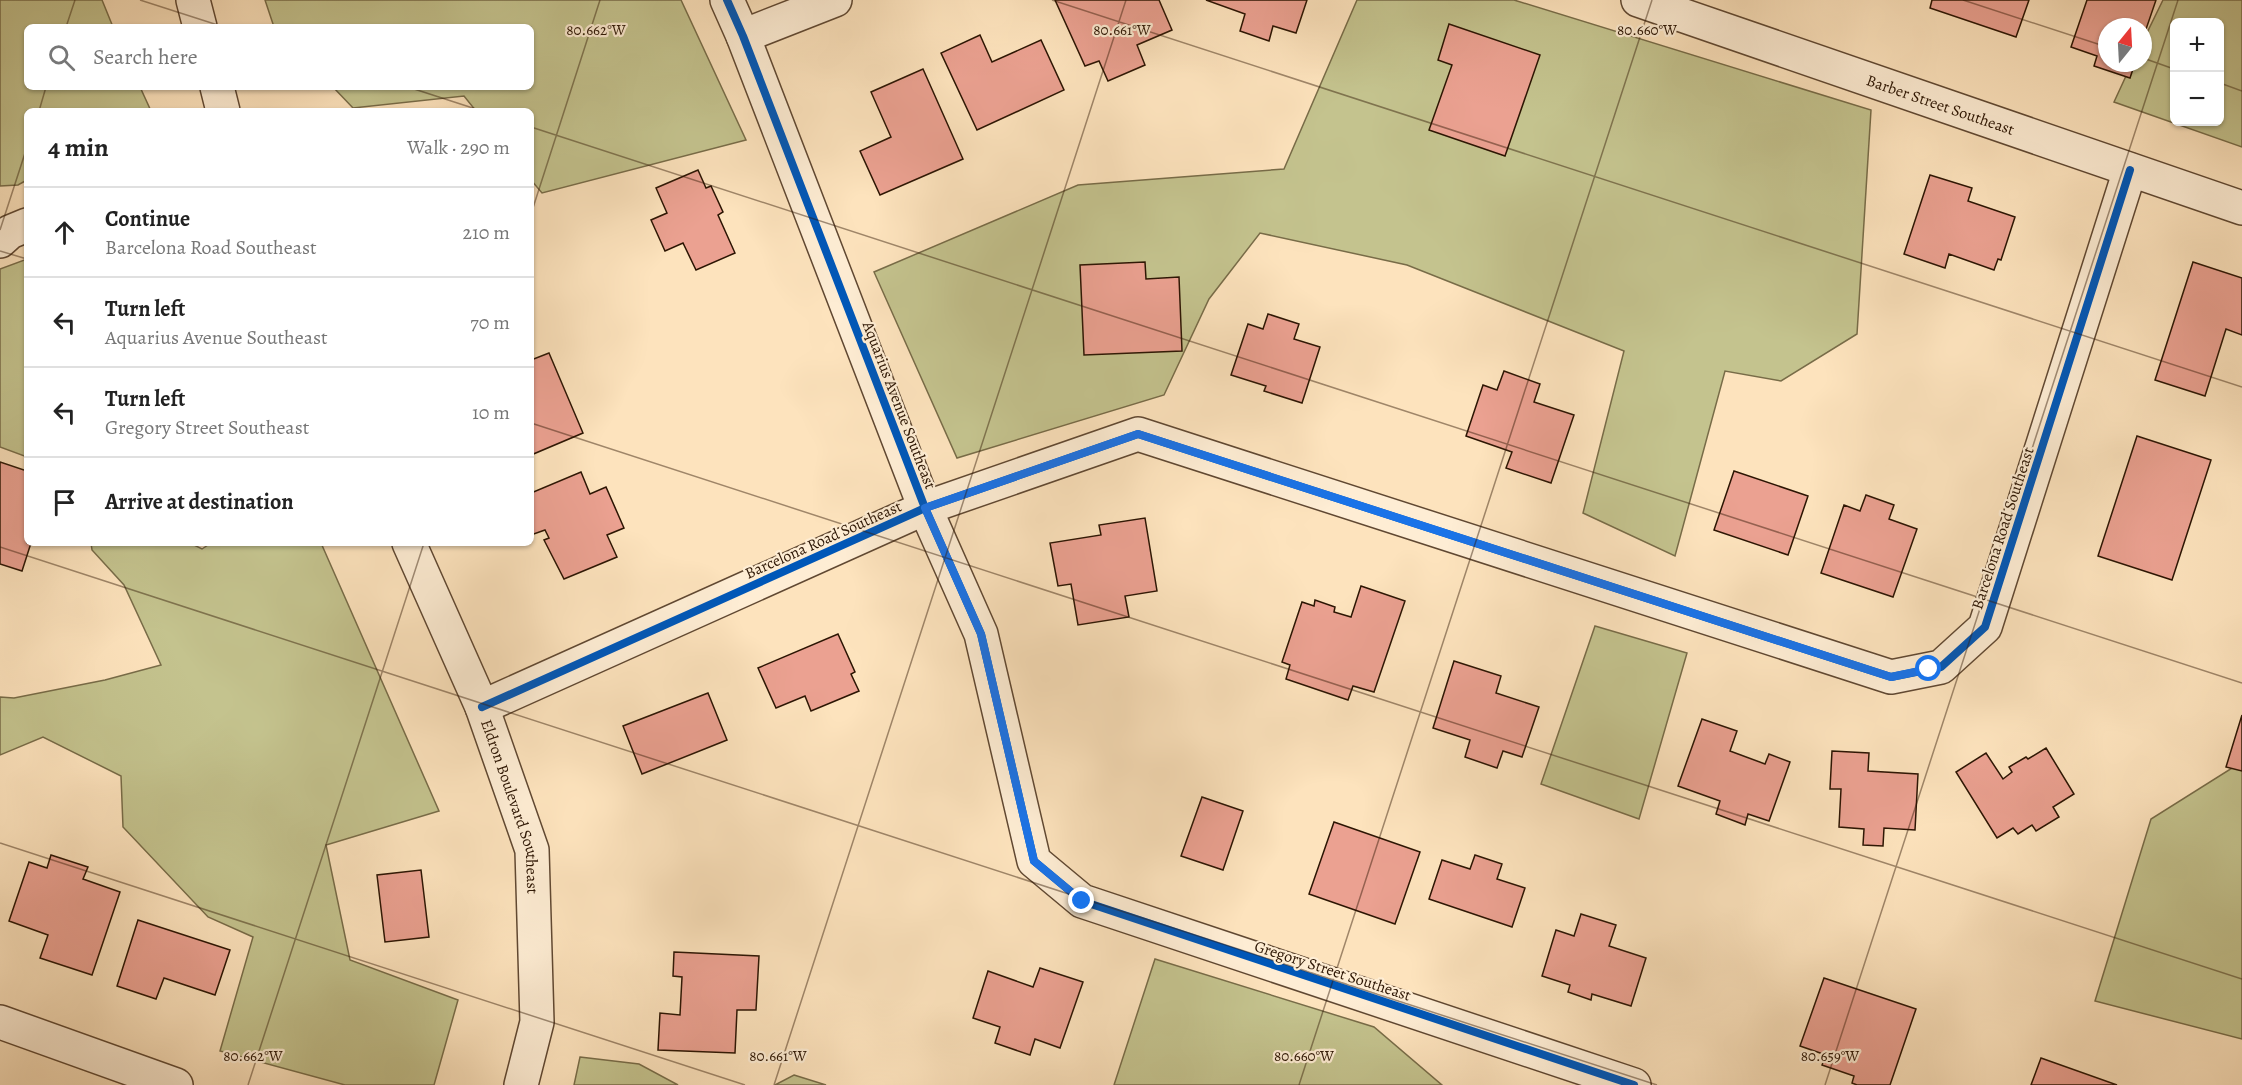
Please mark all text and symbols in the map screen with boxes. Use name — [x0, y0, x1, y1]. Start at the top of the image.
north arrow — [2098, 18, 2152, 72]
map controls — [2170, 18, 2224, 126]
button: + — [2170, 18, 2224, 72]
text: 80.662°W — [566, 20, 626, 40]
text: 80.661°W — [1093, 20, 1151, 40]
text: 80.660°W — [1617, 20, 1677, 40]
search box — [24, 24, 534, 90]
icon: search — [45, 41, 78, 74]
text: Search here — [93, 42, 198, 72]
street label: Barber Street Southeast — [1863, 69, 2017, 141]
button: − — [2170, 72, 2224, 126]
text: 4 min — [48, 130, 109, 165]
text: Walk · 290 m — [407, 134, 510, 161]
text: Continue — [105, 204, 190, 234]
icon: ahead — [48, 216, 81, 249]
text: 210 m — [462, 219, 510, 246]
text: Barcelona Road Southeast — [105, 234, 317, 261]
text: Turn left — [105, 294, 185, 324]
icon: left — [48, 306, 81, 339]
text: 70 m — [470, 309, 510, 336]
street label: Aquarius Avenue Southeast — [857, 317, 941, 492]
text: Aquarius Avenue Southeast — [105, 324, 328, 351]
text: Turn left — [105, 384, 185, 414]
icon: left — [48, 396, 81, 429]
text: 10 m — [472, 399, 510, 426]
text: Gregory Street Southeast — [105, 414, 309, 441]
street label: Barcelona Road Southeast — [1966, 444, 2040, 612]
icon: arrive — [48, 486, 81, 519]
text: Arrive at destination — [105, 487, 294, 517]
street label: Barcelona Road Southeast — [742, 495, 905, 584]
route start — [1915, 655, 1941, 681]
street label: Eldron Boulevard Southeast — [475, 716, 543, 894]
route end — [1068, 887, 1094, 913]
street label: Gregory Street Southeast — [1252, 935, 1414, 1007]
text: 80.662°W — [223, 1046, 283, 1066]
text: 80.661°W — [749, 1046, 807, 1066]
text: 80.660°W — [1274, 1046, 1334, 1066]
text: 80.659°W — [1801, 1046, 1859, 1066]

